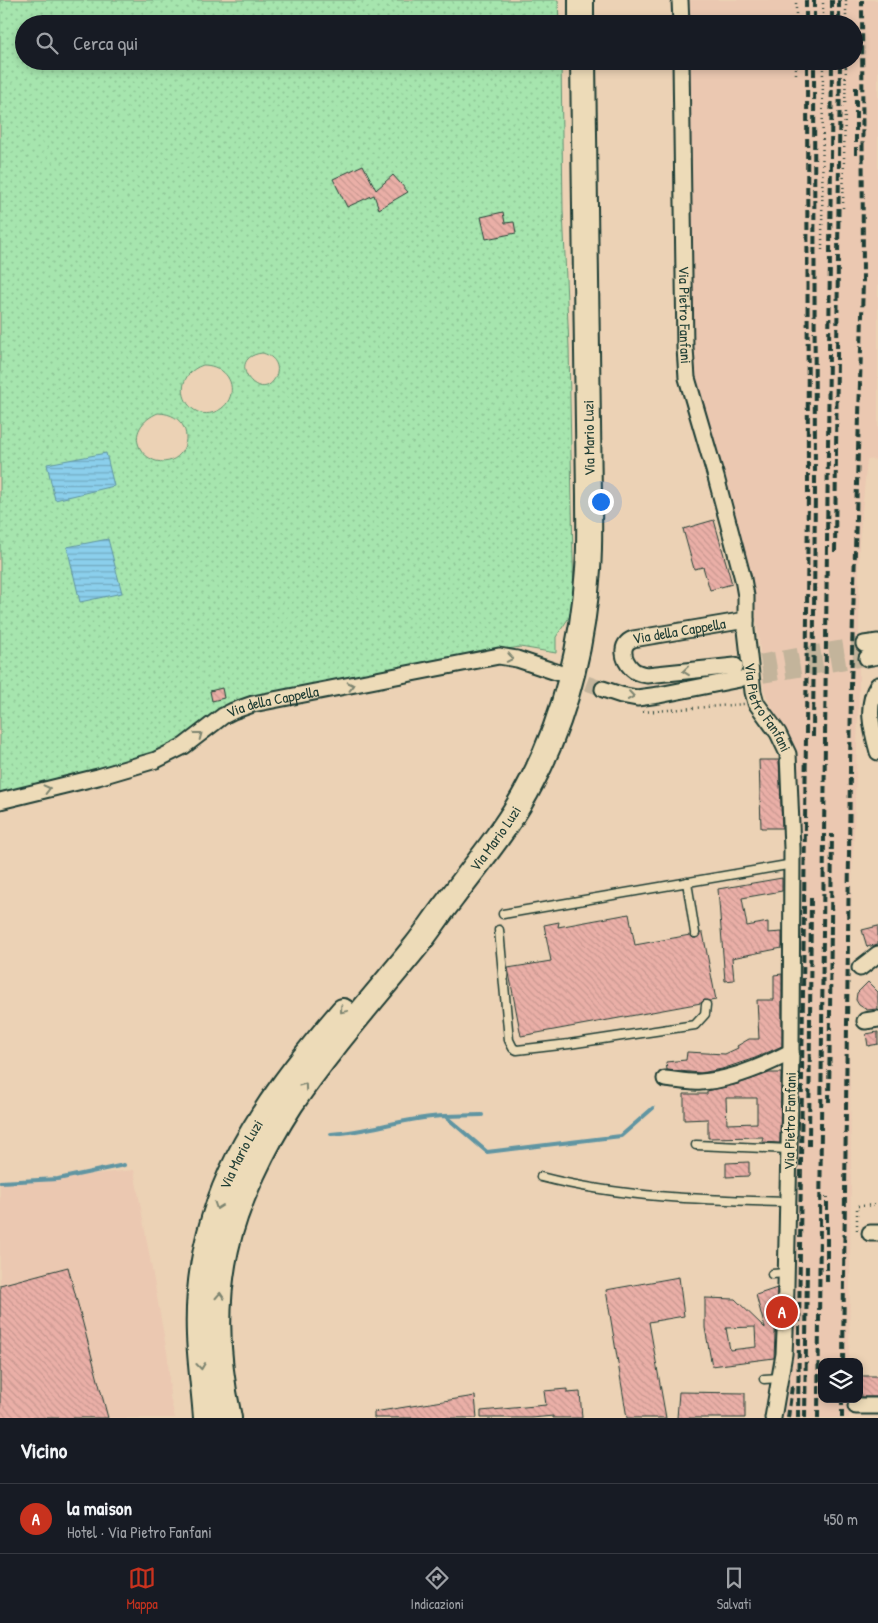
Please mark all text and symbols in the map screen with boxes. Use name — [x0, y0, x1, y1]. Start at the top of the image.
search box — [15, 15, 863, 70]
icon: search — [33, 29, 61, 57]
text: Cerca qui — [73, 30, 138, 56]
street label: Via Pietro Fanfani — [674, 266, 697, 365]
street label: Via Mario Luzi — [577, 400, 600, 476]
your location — [588, 489, 614, 515]
street label: Via della Cappella — [631, 613, 727, 649]
one-way arrow — [506, 652, 515, 663]
street label: Via Pietro Fanfani — [740, 662, 797, 755]
one-way arrow — [682, 666, 690, 677]
street label: Via della Cappella — [223, 680, 321, 723]
one-way arrow — [346, 681, 355, 692]
one-way arrow — [627, 690, 635, 701]
one-way arrow — [193, 732, 203, 741]
one-way arrow — [43, 784, 52, 795]
street label: Via Mario Luzi — [465, 802, 526, 876]
one-way arrow — [340, 1005, 349, 1014]
street label: Via Pietro Fanfani — [778, 1072, 801, 1170]
one-way arrow — [298, 1082, 307, 1092]
street label: Via Mario Luzi — [214, 1115, 268, 1192]
one-way arrow — [214, 1201, 224, 1210]
one-way arrow — [214, 1292, 225, 1300]
pin: A — [766, 1293, 798, 1331]
map controls — [818, 1358, 863, 1403]
button: layers — [818, 1358, 863, 1403]
one-way arrow — [196, 1363, 207, 1371]
text: Vicino — [20, 1436, 67, 1465]
text: la maison — [67, 1495, 132, 1521]
text: A — [32, 1508, 40, 1530]
text: 450 m — [824, 1508, 858, 1530]
text: Hotel · Via Pietro Fanfani — [67, 1521, 212, 1543]
tab: Mappa — [126, 1564, 158, 1613]
tab: Indicazioni — [411, 1564, 464, 1613]
tab: Salvati — [717, 1564, 752, 1613]

